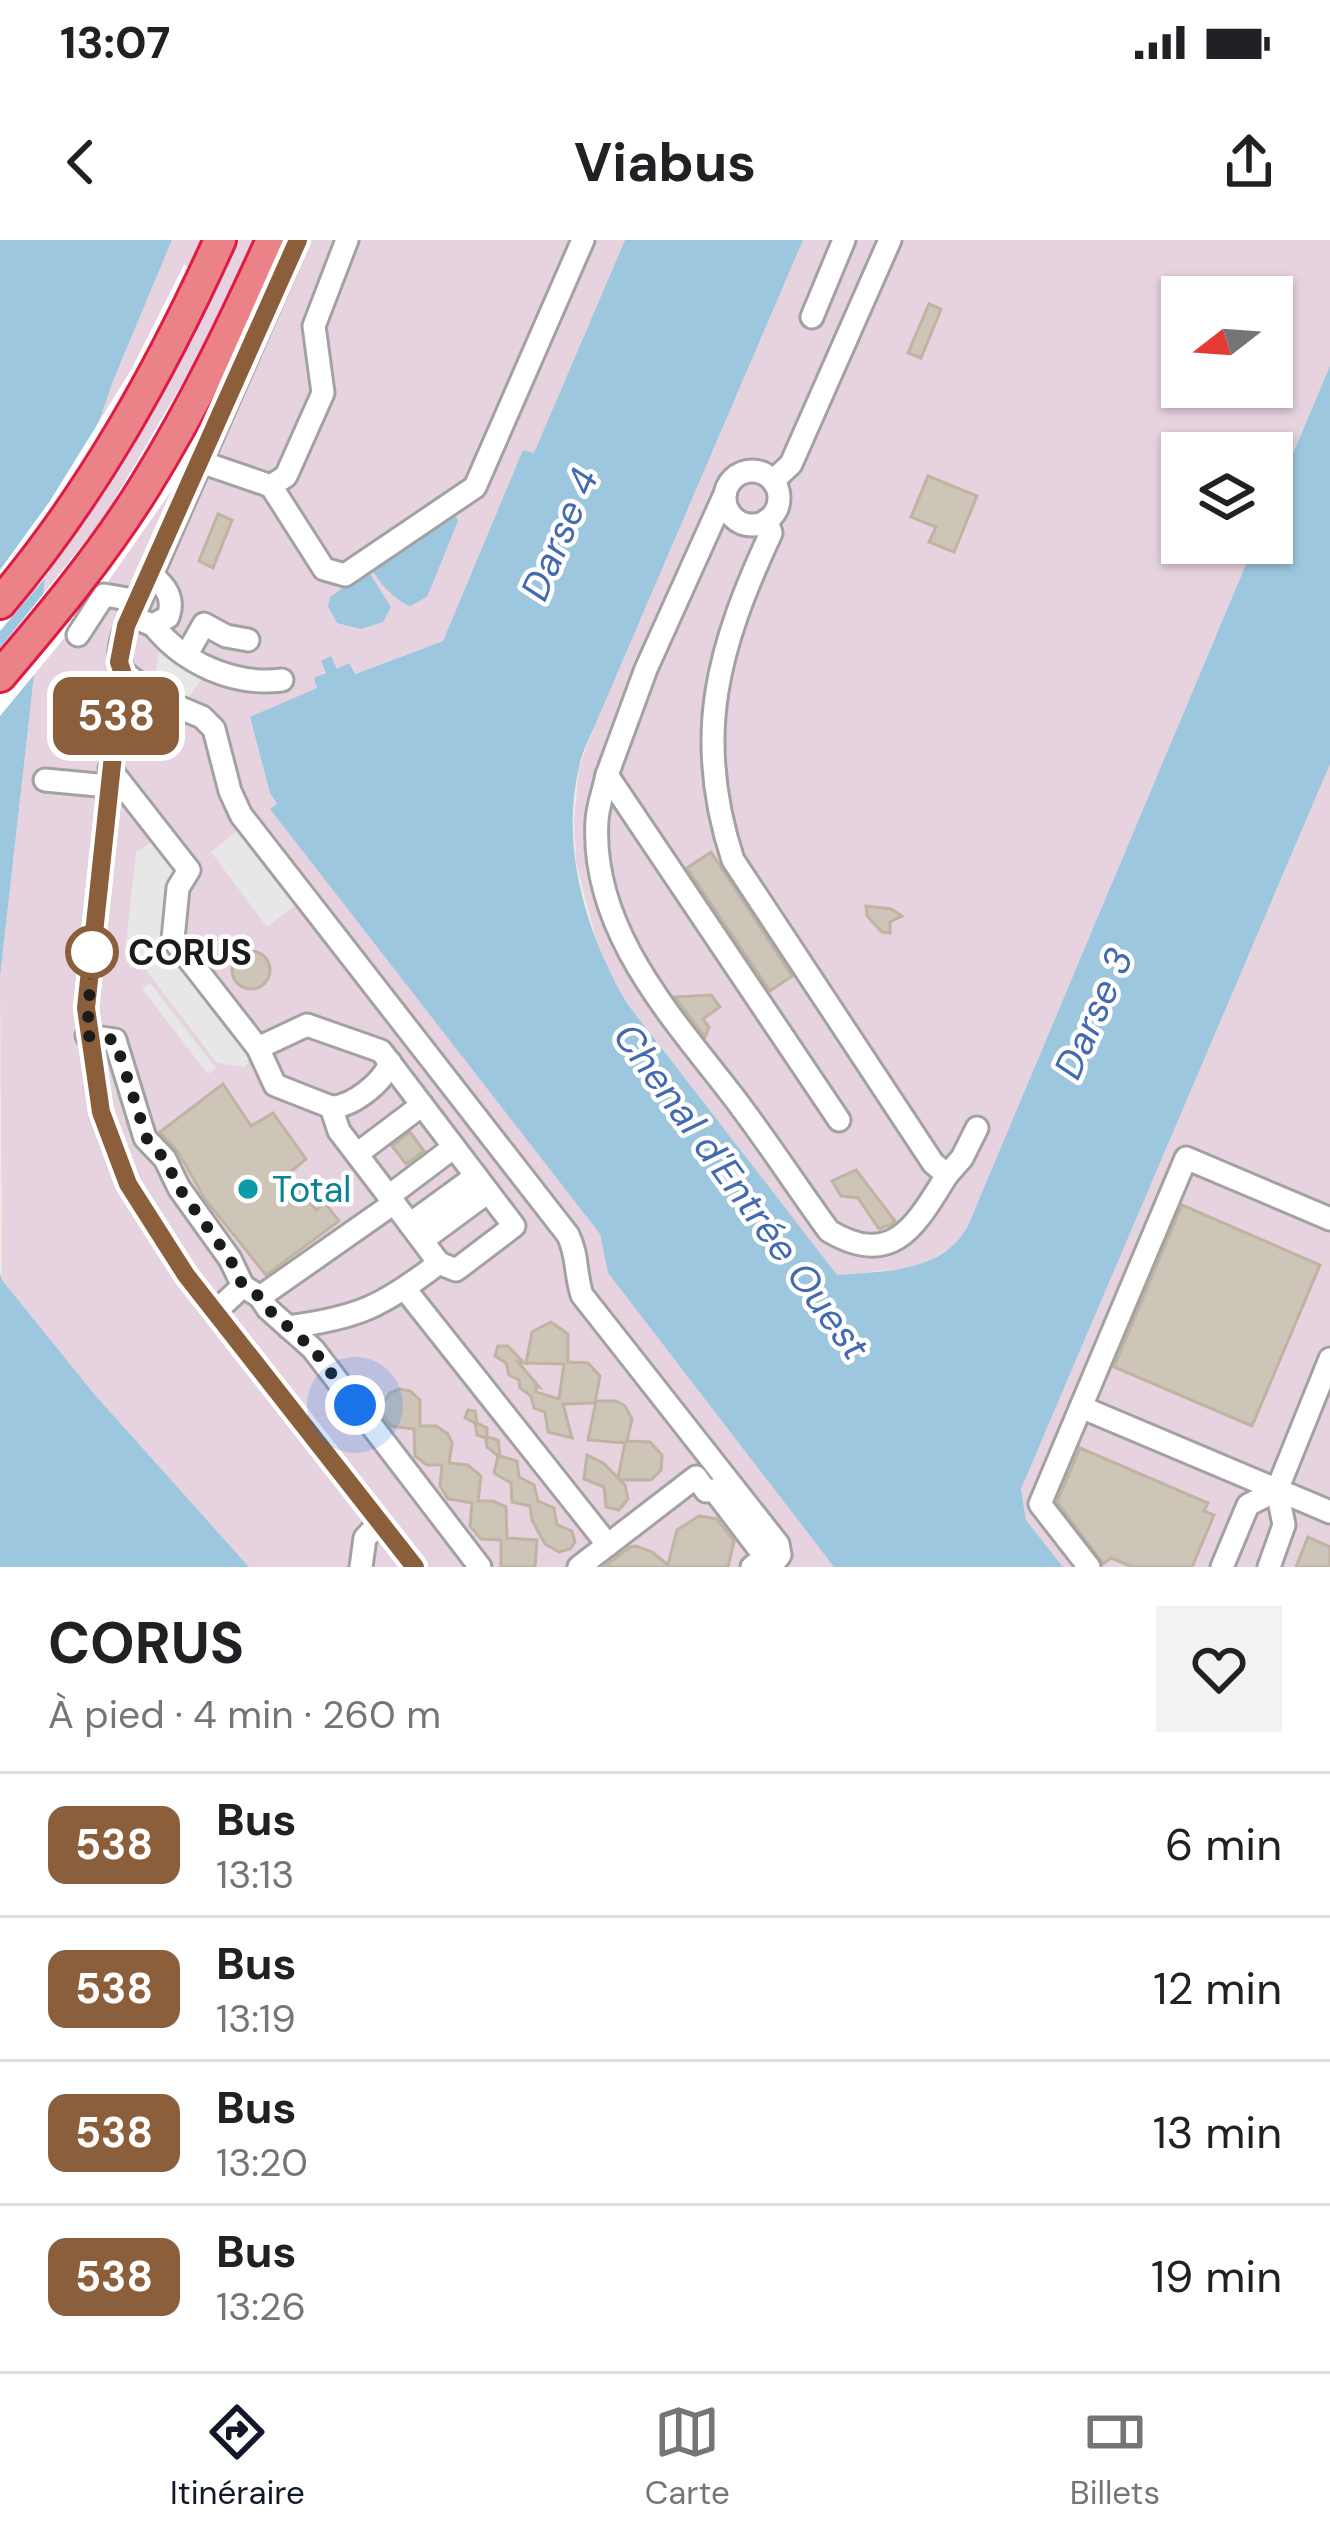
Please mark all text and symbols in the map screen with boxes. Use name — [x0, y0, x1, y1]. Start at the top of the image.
text: 13:07 — [60, 13, 171, 72]
text: Viabus — [574, 127, 756, 198]
icon: back — [48, 129, 114, 195]
icon: share — [1216, 129, 1282, 195]
north arrow — [1161, 276, 1293, 408]
map controls — [1161, 276, 1293, 564]
button: layers — [1161, 432, 1293, 564]
water label: Darse 4 — [509, 460, 610, 608]
line badge: 538 — [47, 677, 185, 755]
text: 538 — [77, 688, 155, 743]
marker: CORUS — [67, 927, 117, 977]
place label: CORUS — [128, 929, 252, 976]
water label: Darse 3 — [1042, 940, 1145, 1087]
water label: Chenal d'Entrée Ouest — [602, 1013, 882, 1371]
place label: Total — [272, 1166, 351, 1213]
marker: Total — [235, 1176, 261, 1202]
your location — [325, 1375, 385, 1435]
text: CORUS — [48, 1606, 244, 1681]
button: heart — [1156, 1606, 1282, 1732]
text: À pied · 4 min · 260 m — [48, 1689, 441, 1740]
text: Bus — [216, 1790, 296, 1849]
text: 6 min — [1165, 1815, 1282, 1874]
text: 538 — [75, 1817, 153, 1872]
text: 13:13 — [216, 1849, 294, 1900]
text: Bus — [216, 1934, 296, 1993]
text: 12 min — [1153, 1959, 1282, 2018]
text: 538 — [75, 1961, 153, 2016]
text: 13:19 — [216, 1993, 296, 2044]
text: Bus — [216, 2078, 296, 2137]
text: 13 min — [1153, 2103, 1282, 2162]
text: 538 — [75, 2105, 153, 2160]
text: 13:20 — [216, 2137, 308, 2188]
text: Bus — [216, 2222, 296, 2281]
text: 19 min — [1151, 2247, 1282, 2306]
text: 538 — [75, 2249, 153, 2304]
text: 13:26 — [216, 2281, 306, 2332]
tab: Itinéraire — [170, 2399, 305, 2514]
tab: Carte — [645, 2399, 730, 2514]
tab: Billets — [1070, 2399, 1160, 2514]

